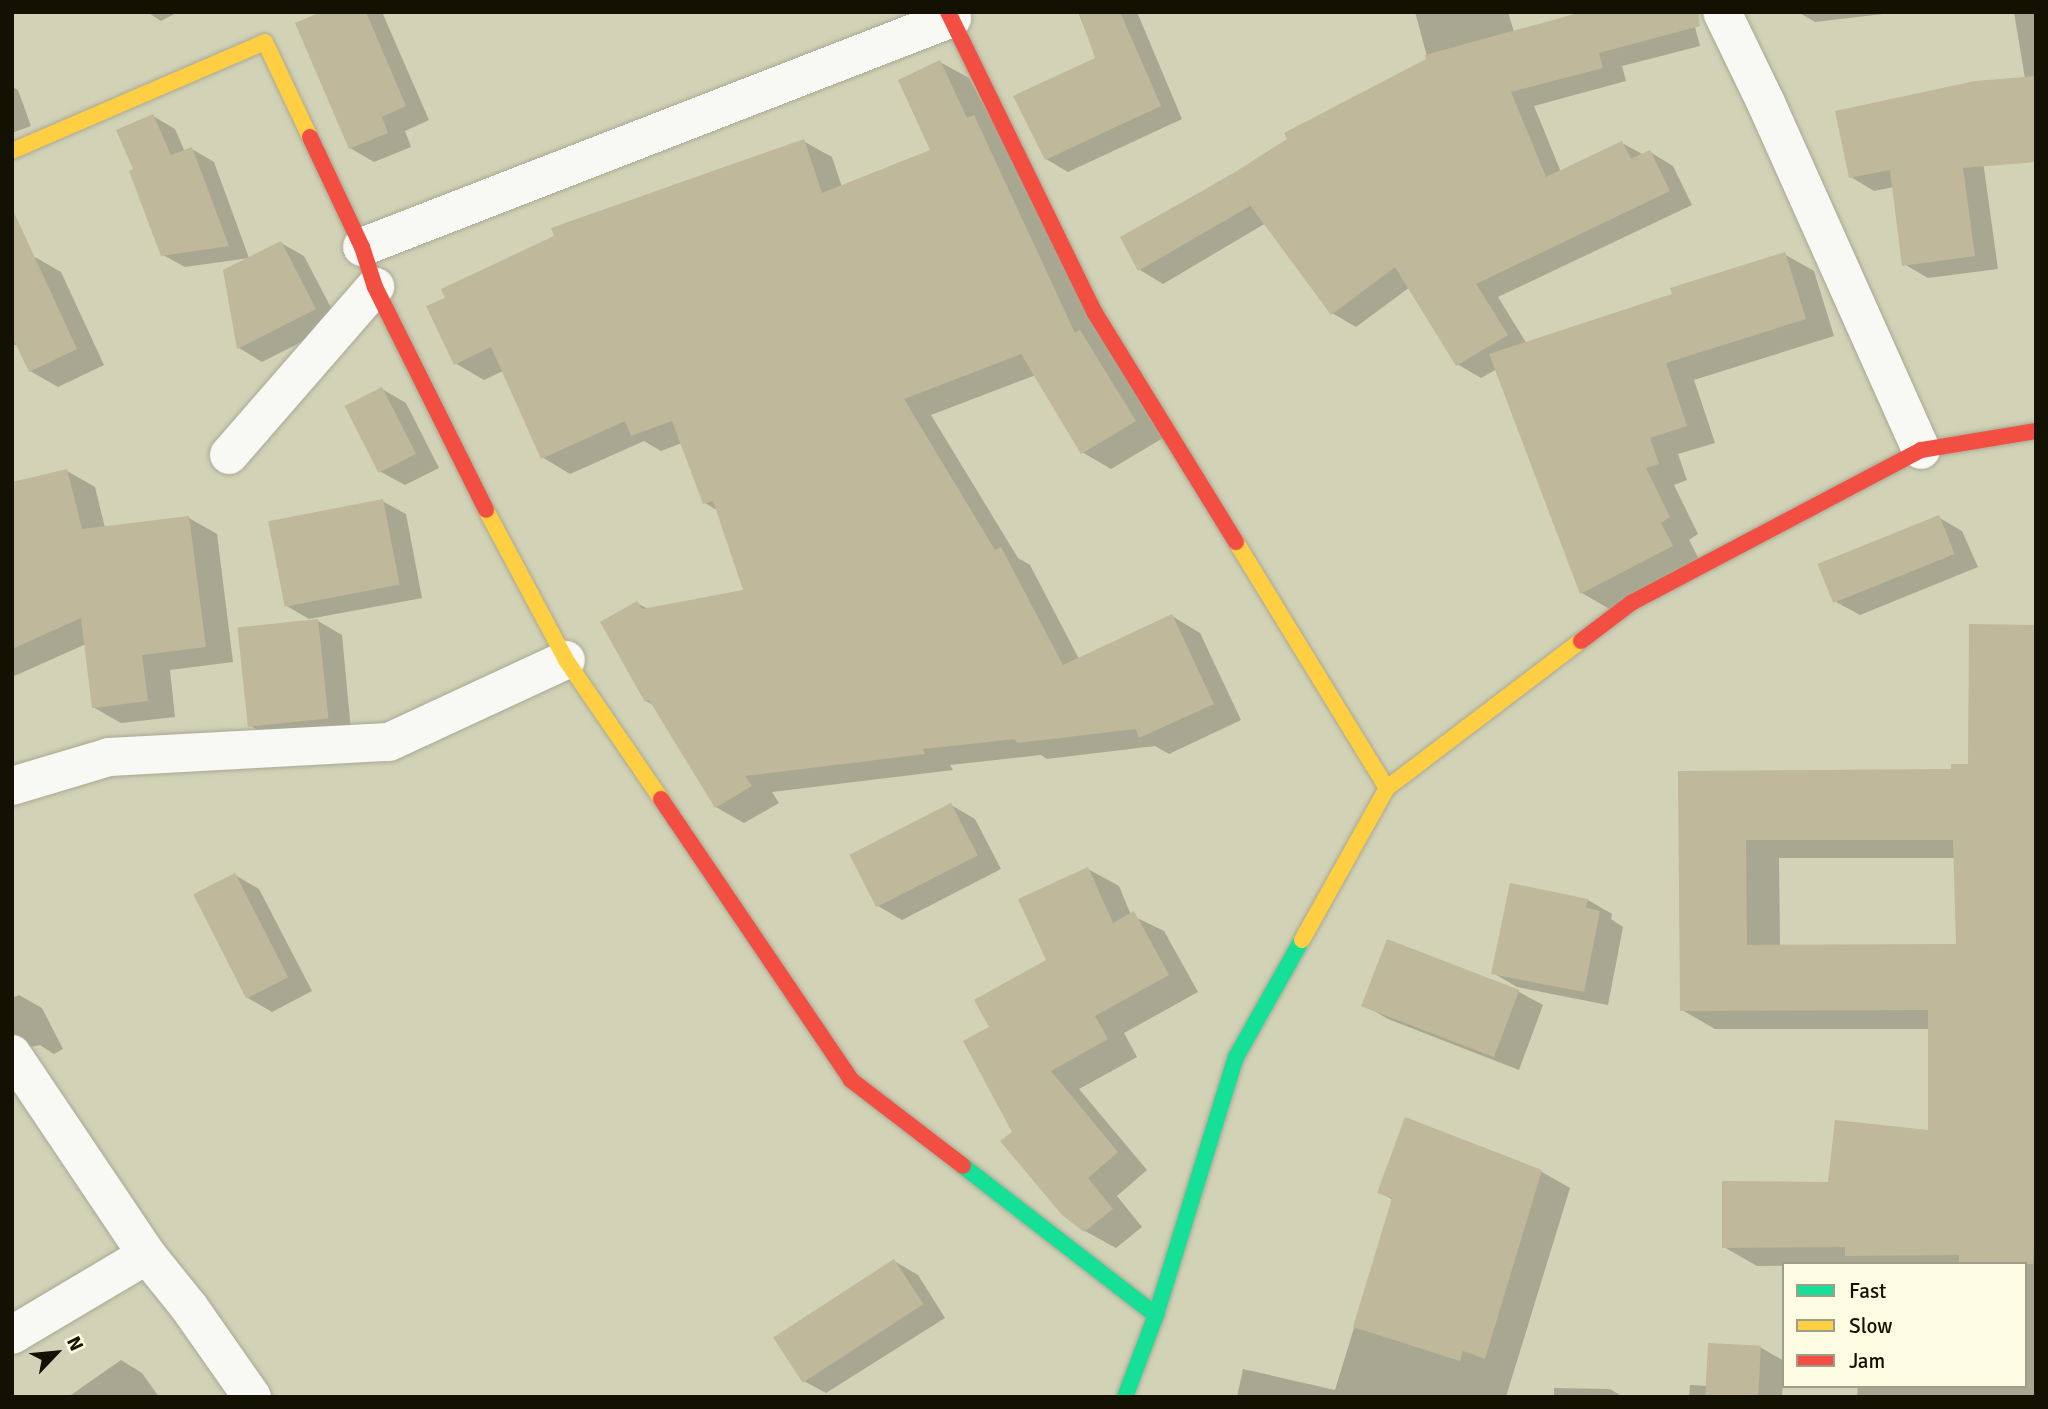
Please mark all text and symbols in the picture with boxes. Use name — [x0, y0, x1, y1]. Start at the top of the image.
legend — [1782, 1262, 2027, 1388]
text: Fast — [1849, 1278, 1886, 1304]
text: Slow — [1849, 1313, 1893, 1339]
north arrow — [21, 1318, 91, 1388]
text: N — [61, 1333, 89, 1355]
text: Jam — [1849, 1348, 1885, 1374]

